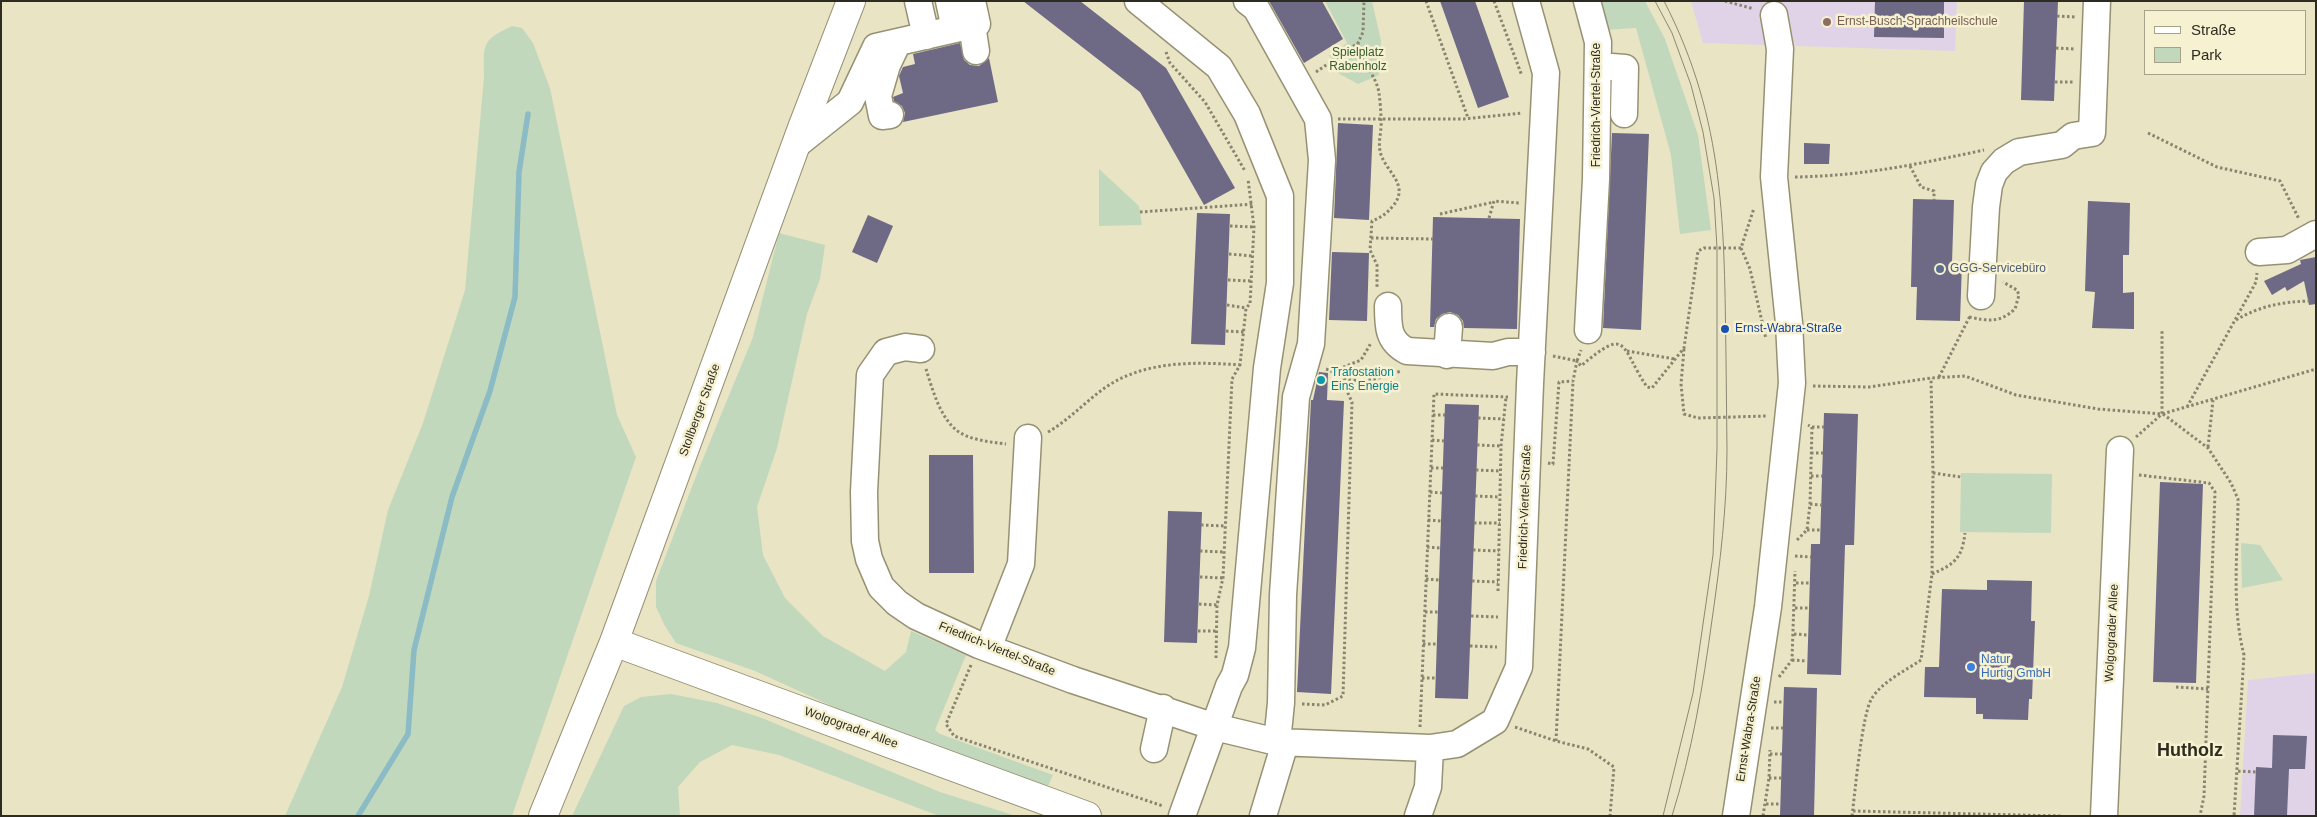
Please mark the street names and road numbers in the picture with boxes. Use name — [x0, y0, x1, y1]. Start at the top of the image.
street label: Friedrich-Viertel-Straße — [1590, 43, 1604, 167]
street label: Stollberger Straße — [677, 362, 723, 458]
street label: Friedrich-Viertel-Straße — [1516, 445, 1534, 569]
street label: Wolgograder Allee — [2102, 583, 2122, 683]
street label: Friedrich-Viertel-Straße — [937, 619, 1057, 679]
street label: Ernst-Wabra-Straße — [1734, 675, 1764, 783]
street label: Wolgograder Allee — [802, 704, 900, 752]

